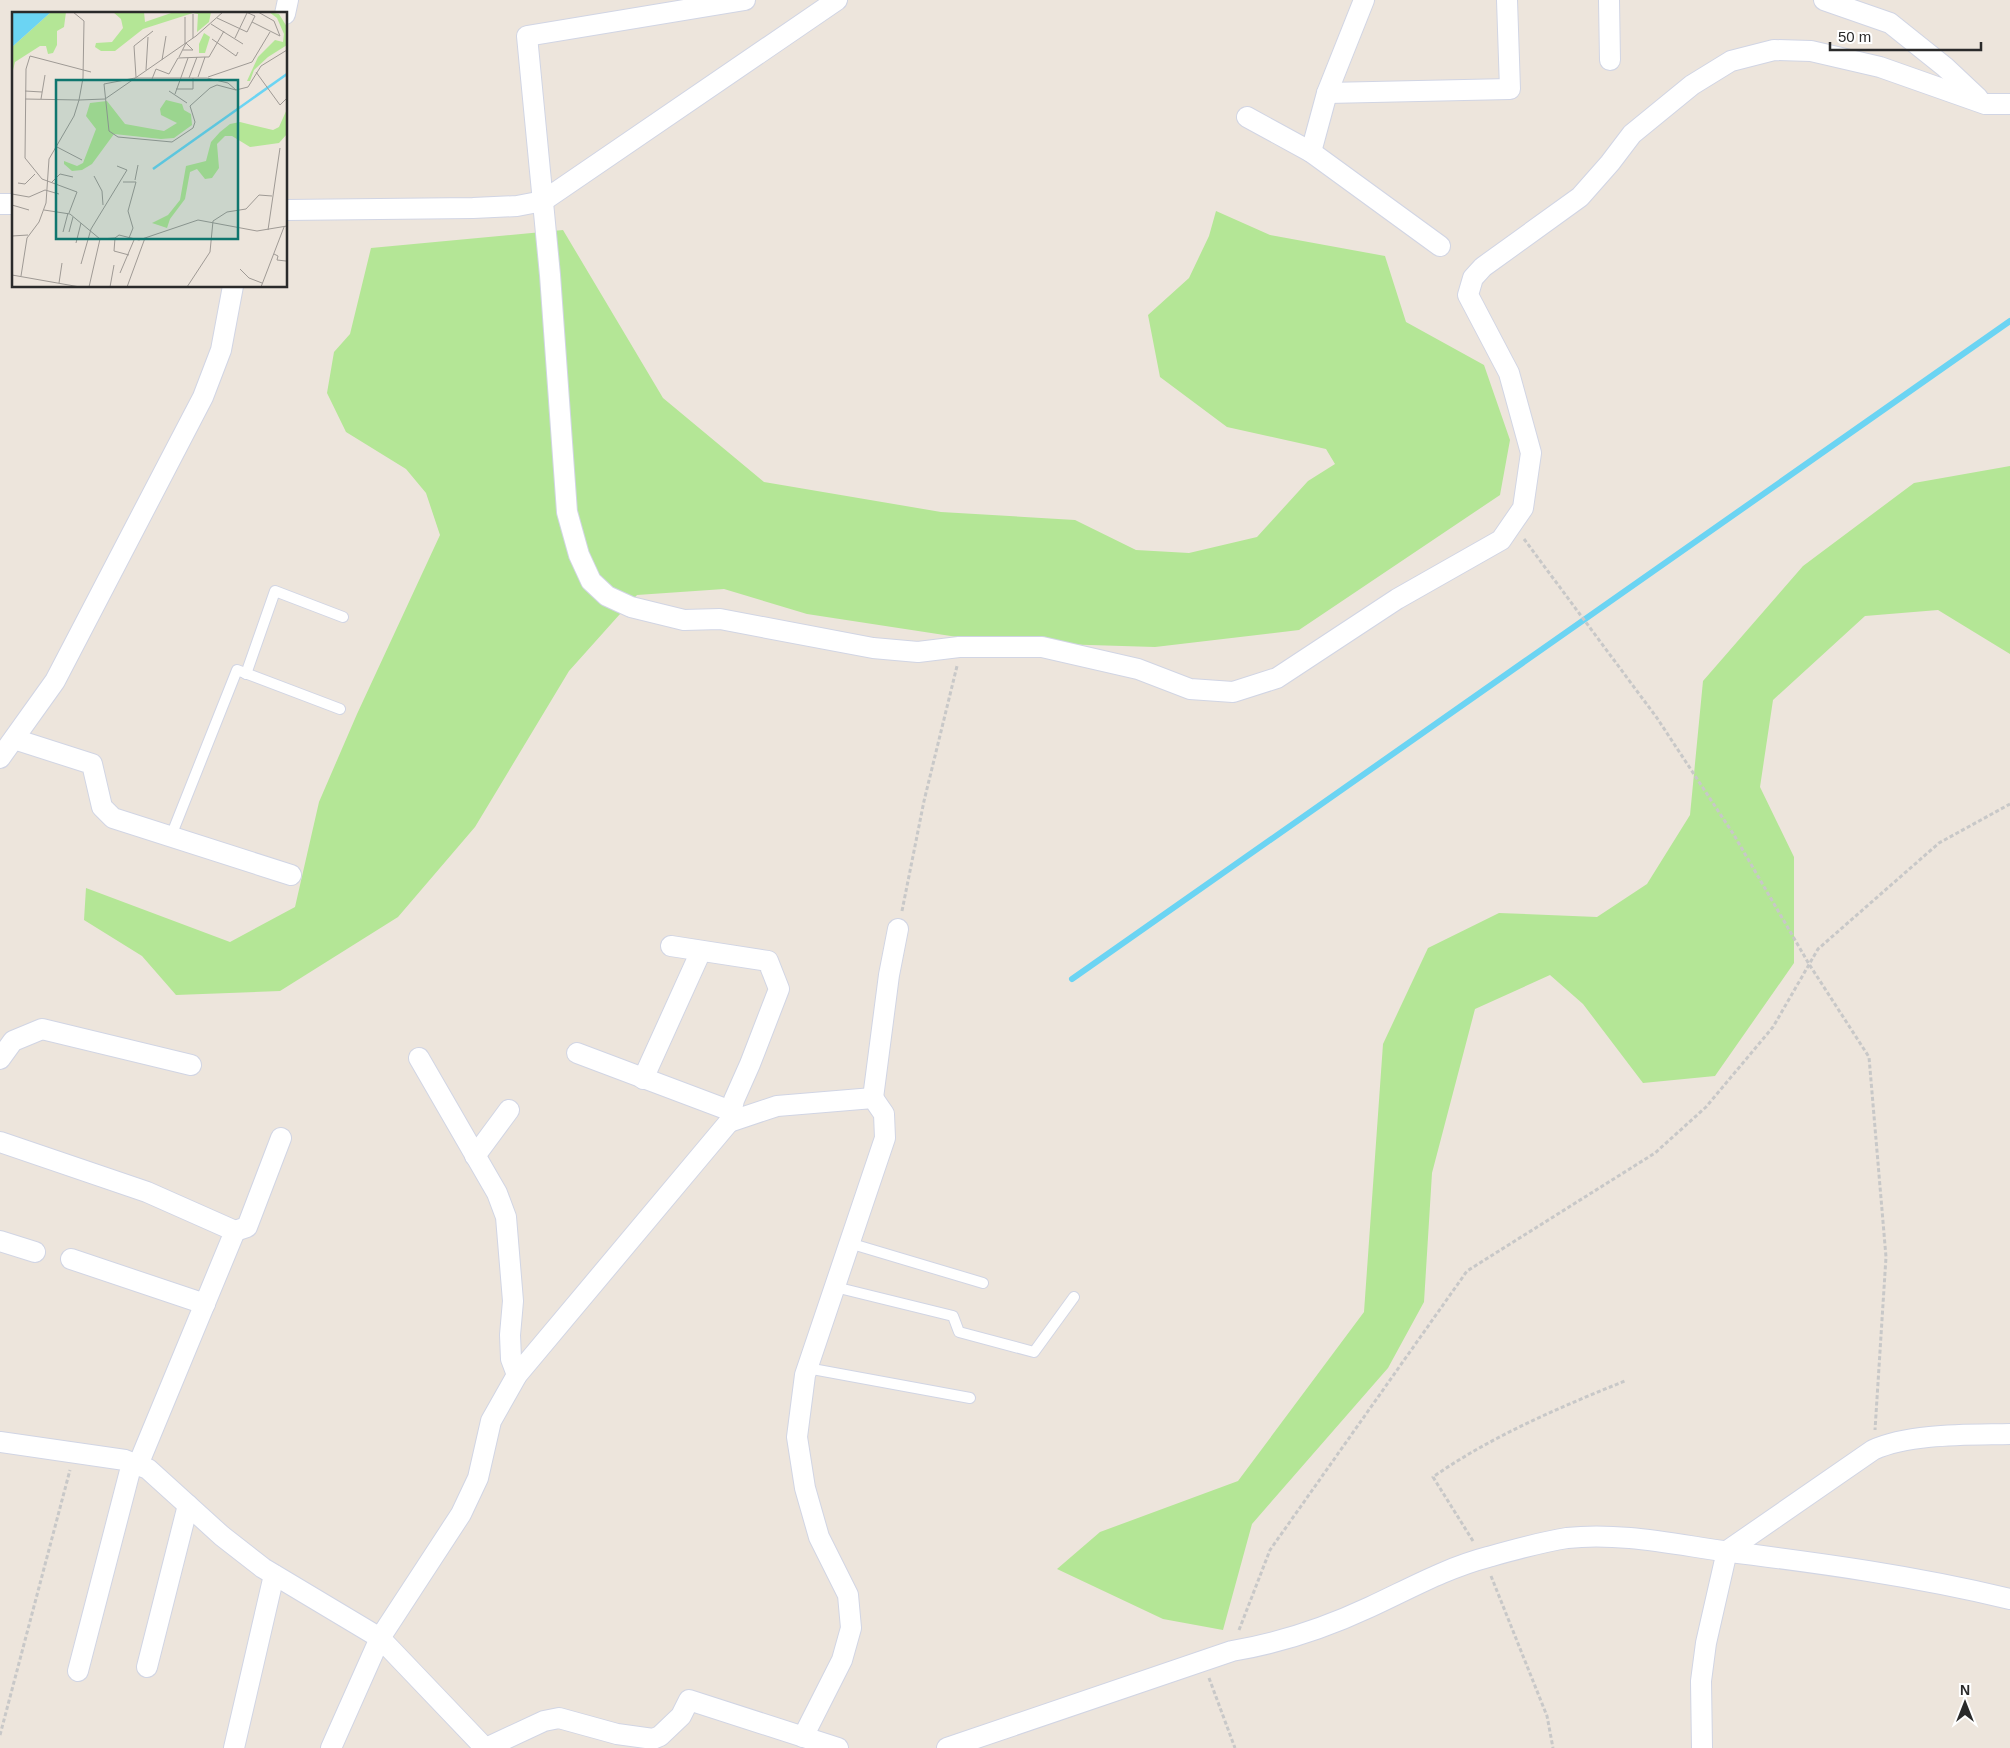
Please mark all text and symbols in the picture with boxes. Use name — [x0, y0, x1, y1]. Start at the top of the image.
inset map — [12, 12, 288, 288]
scale bar — [1830, 20, 1981, 52]
text: 50 m — [1838, 28, 1871, 45]
north arrow — [1940, 1678, 1990, 1728]
text: N — [1960, 1682, 1970, 1698]

